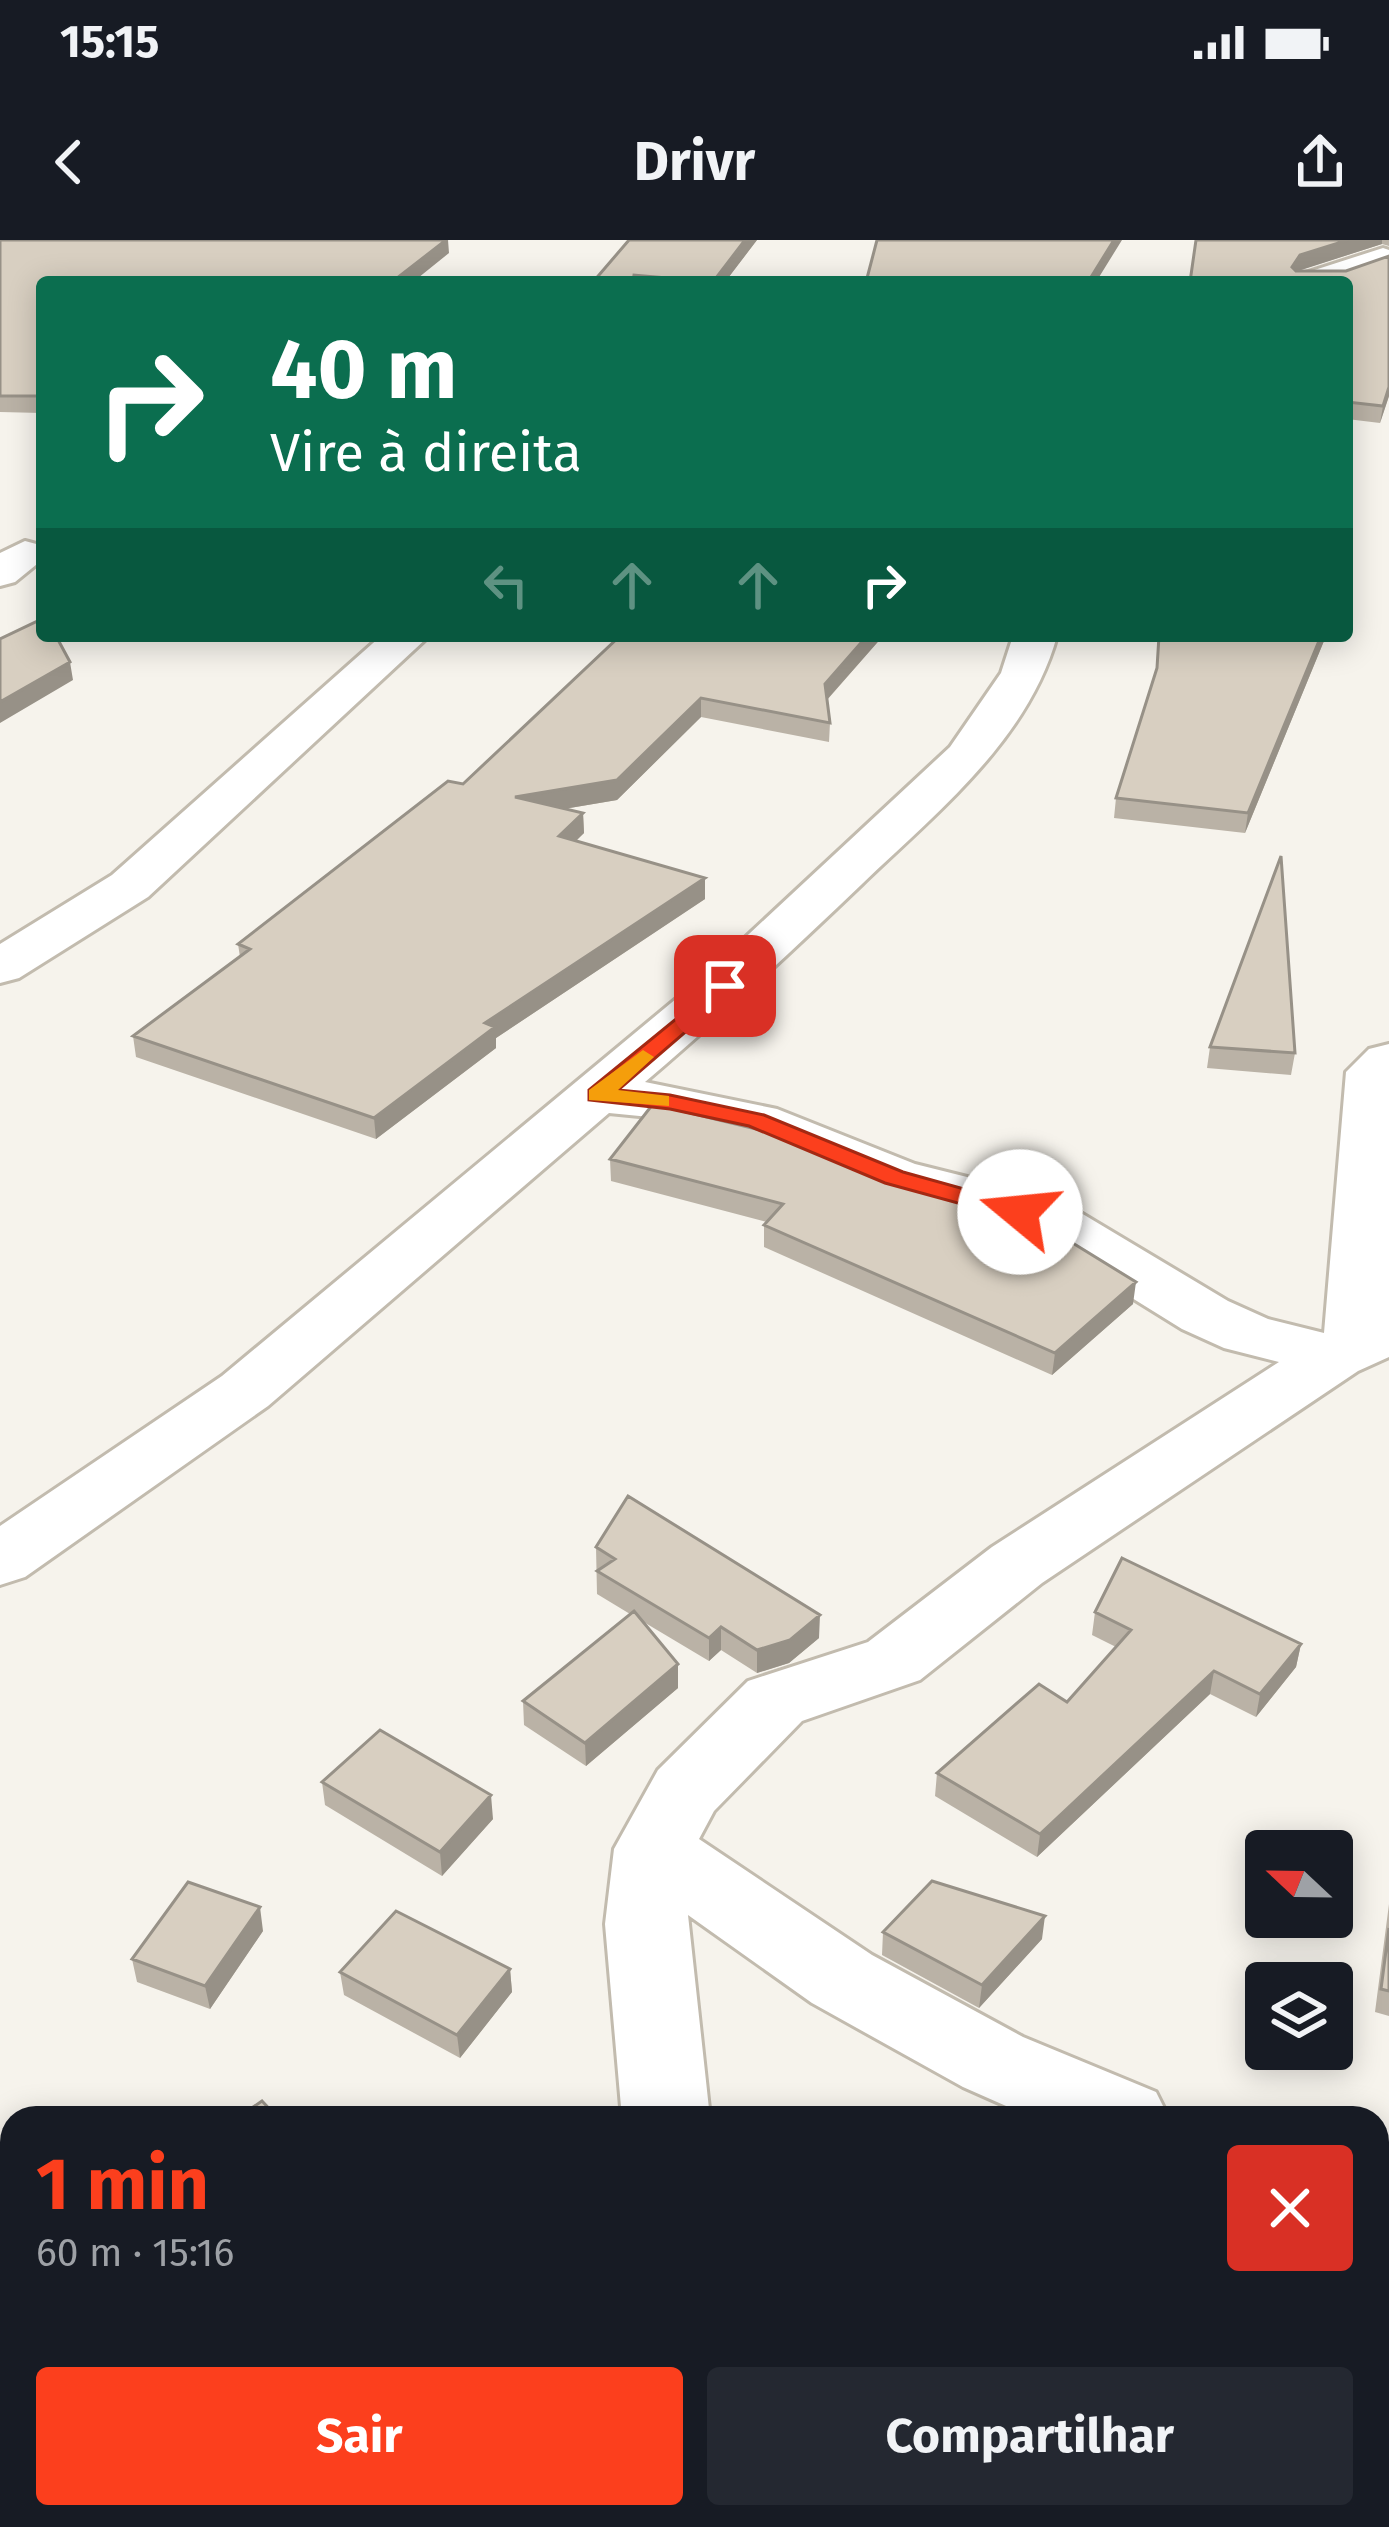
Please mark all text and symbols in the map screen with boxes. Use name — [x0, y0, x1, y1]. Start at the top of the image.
text: 15:15 — [60, 15, 159, 69]
icon: back — [36, 129, 102, 195]
icon: share — [1287, 129, 1353, 195]
text: Drivr — [634, 130, 755, 194]
text: 40 m — [270, 319, 458, 420]
icon: right — [72, 324, 228, 480]
text: Vire à direita — [270, 421, 582, 485]
icon: left — [473, 552, 539, 618]
icon: ahead — [599, 552, 665, 618]
icon: ahead — [725, 552, 791, 618]
icon: right — [851, 552, 917, 618]
pin — [674, 935, 776, 1037]
icon: arrive — [692, 953, 758, 1019]
position arrow — [957, 1149, 1083, 1275]
north arrow — [1245, 1830, 1353, 1938]
map controls — [1245, 1830, 1353, 2070]
button: layers — [1245, 1962, 1353, 2070]
text: 1 min — [36, 2142, 209, 2228]
button: close — [1227, 2145, 1353, 2271]
text: 60 m · 15:16 — [36, 2230, 234, 2276]
button: Sair — [36, 2367, 683, 2505]
button: Compartilhar — [707, 2367, 1353, 2505]

